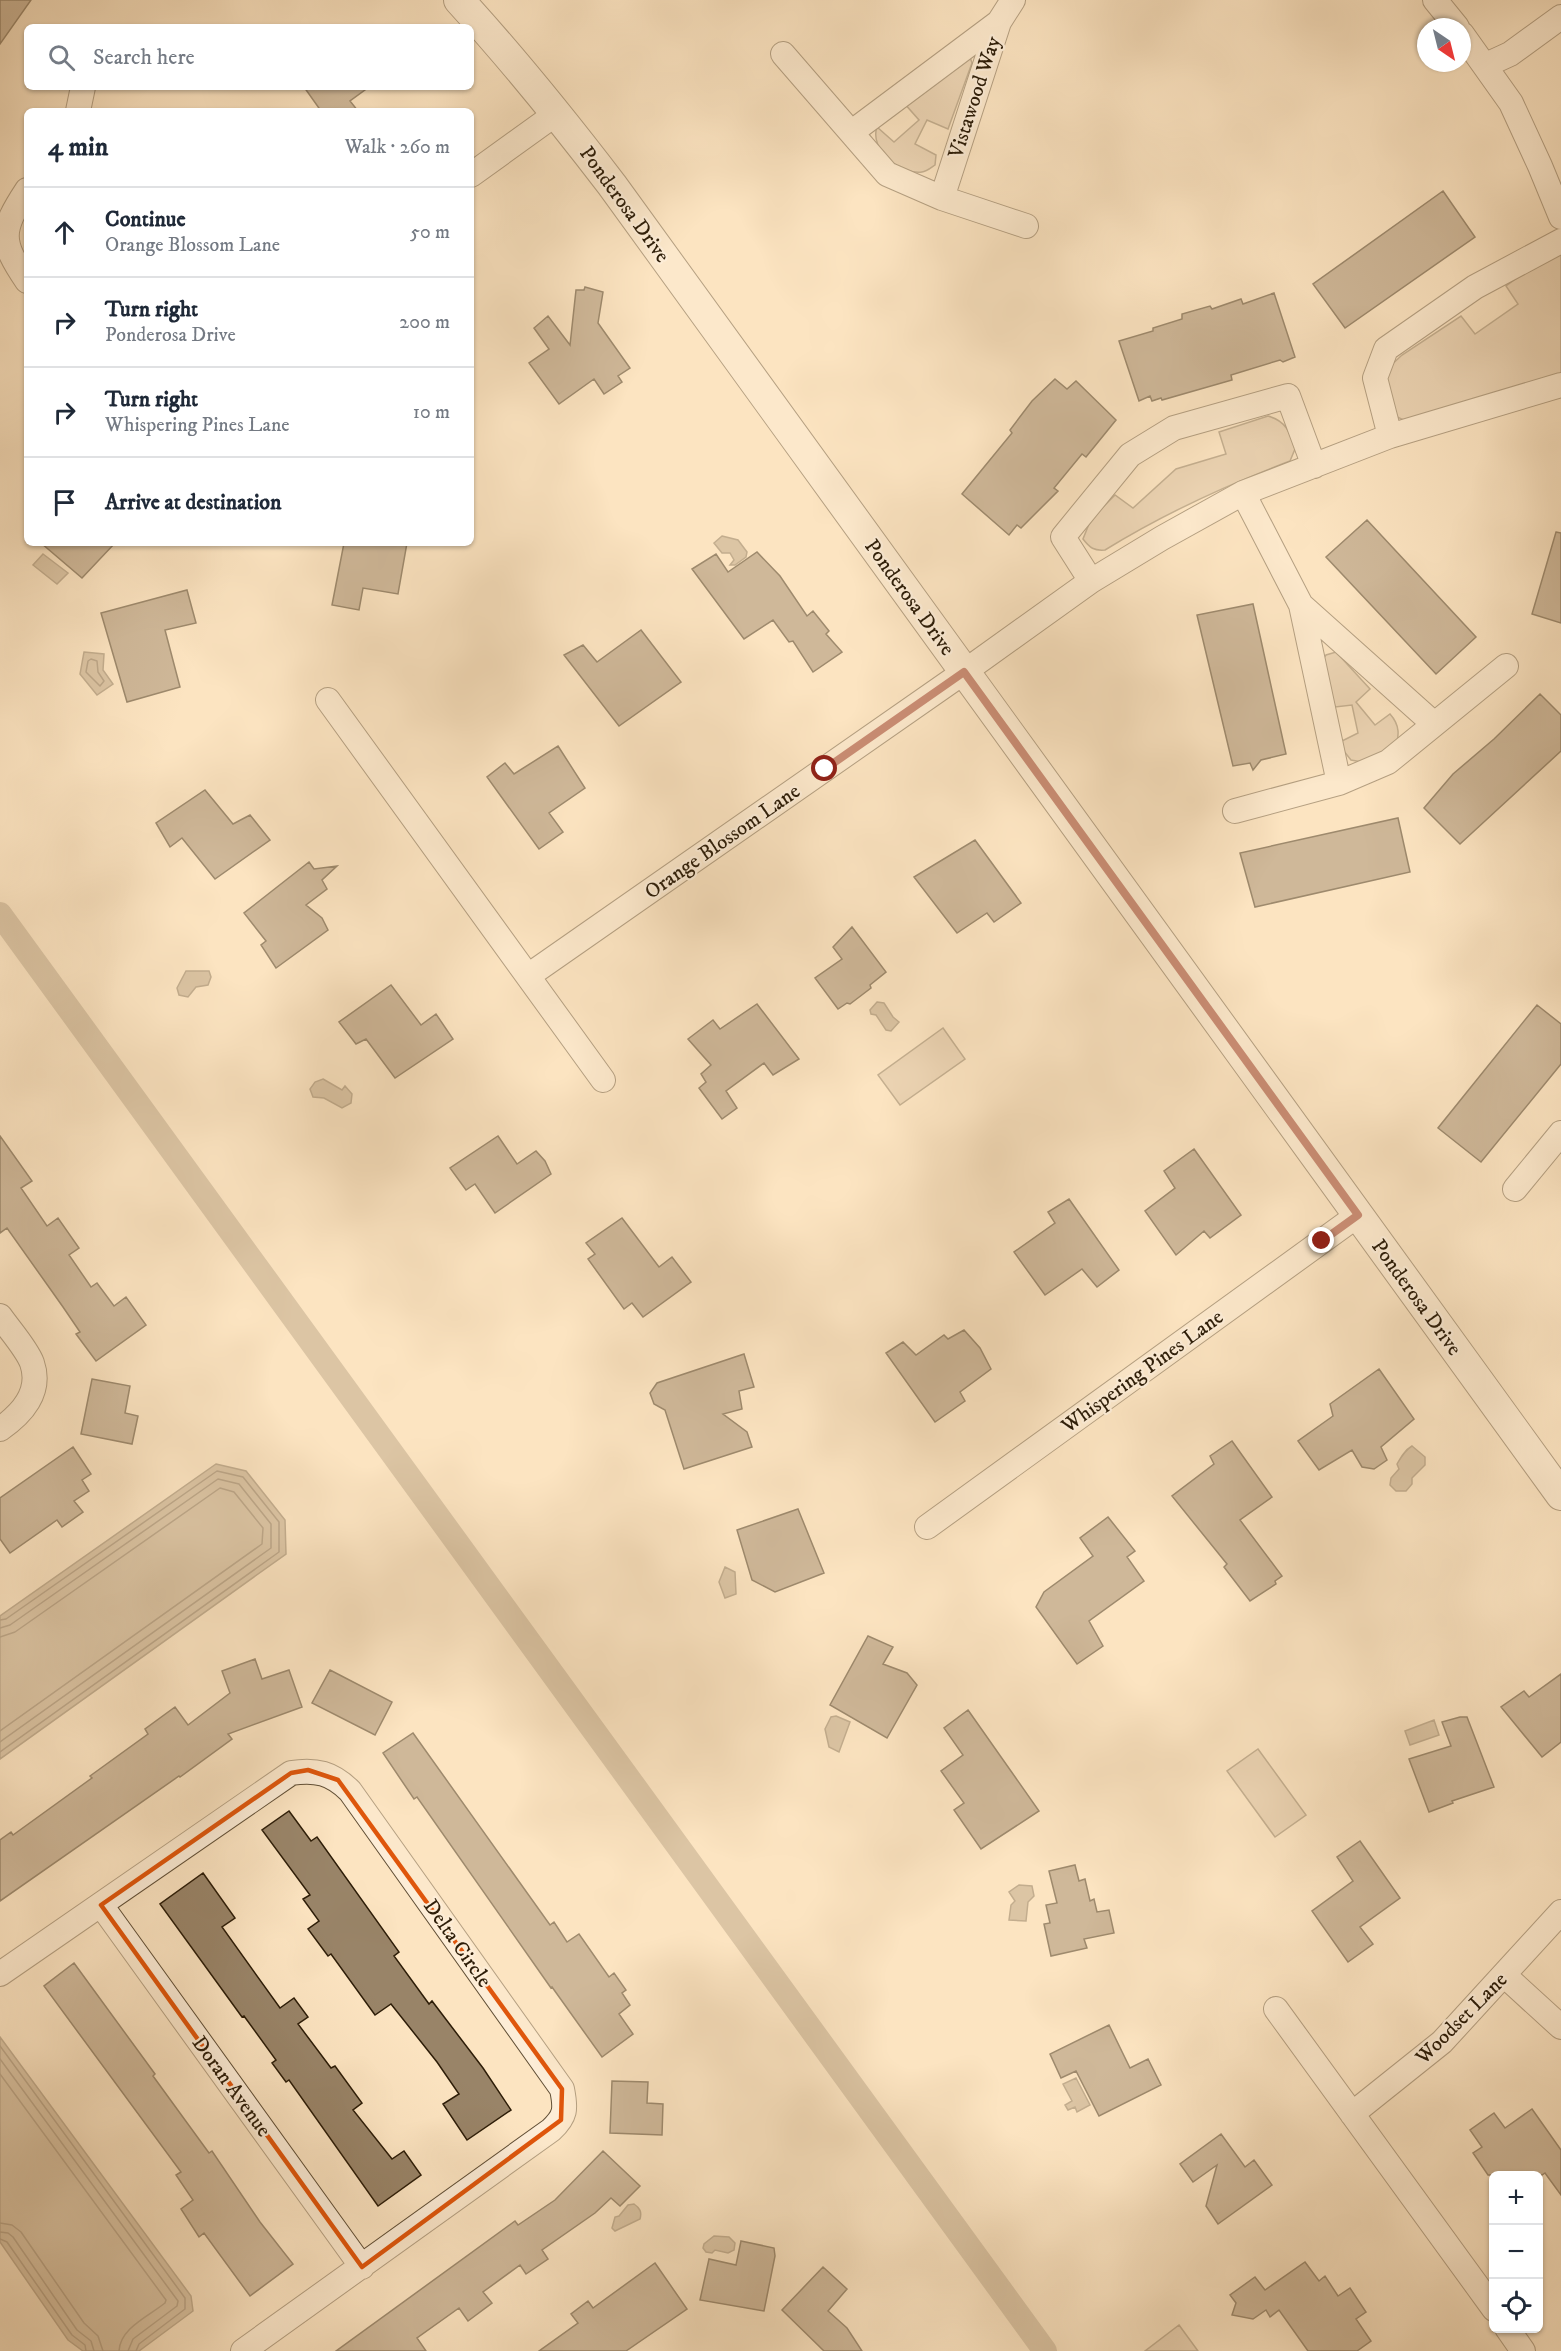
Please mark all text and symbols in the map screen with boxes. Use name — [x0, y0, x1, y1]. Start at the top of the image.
north arrow — [1417, 18, 1471, 72]
search box — [24, 24, 474, 90]
street label: Vistawood Way — [943, 32, 1007, 163]
icon: search — [45, 41, 78, 74]
text: Search here — [93, 44, 195, 71]
text: 4 min — [48, 131, 108, 164]
text: Walk · 260 m — [345, 135, 450, 160]
street label: Ponderosa Drive — [573, 141, 675, 268]
text: Continue — [105, 206, 186, 233]
icon: ahead — [48, 216, 81, 249]
text: 50 m — [410, 220, 450, 245]
text: Orange Blossom Lane — [105, 233, 280, 258]
text: Turn right — [105, 296, 198, 323]
icon: right — [48, 306, 81, 339]
text: 200 m — [399, 310, 450, 335]
text: Ponderosa Drive — [105, 323, 236, 348]
text: Turn right — [105, 386, 198, 413]
icon: right — [48, 396, 81, 429]
text: 10 m — [413, 400, 450, 425]
text: Whispering Pines Lane — [105, 413, 290, 438]
icon: arrive — [48, 486, 81, 519]
text: Arrive at destination — [105, 489, 282, 516]
street label: Ponderosa Drive — [858, 534, 960, 661]
route start — [811, 755, 837, 781]
street label: Orange Blossom Lane — [640, 778, 806, 905]
route end — [1308, 1227, 1334, 1253]
street label: Ponderosa Drive — [1365, 1234, 1467, 1361]
street label: Whispering Pines Lane — [1056, 1304, 1229, 1440]
street label: Delta Circle — [417, 1894, 497, 1993]
street label: Woodset Lane — [1409, 1967, 1513, 2071]
street label: Doran Avenue — [186, 2031, 277, 2142]
map controls — [1489, 2171, 1543, 2333]
button: + — [1489, 2171, 1543, 2225]
button: − — [1489, 2225, 1543, 2279]
button: locate — [1489, 2279, 1543, 2333]

